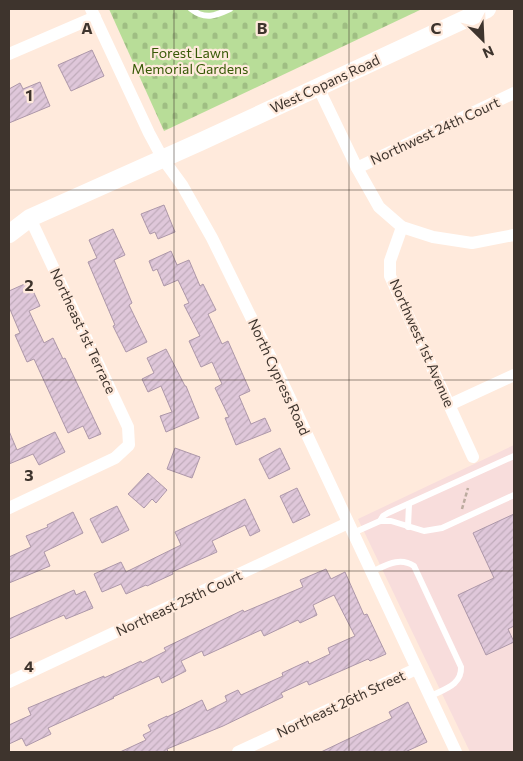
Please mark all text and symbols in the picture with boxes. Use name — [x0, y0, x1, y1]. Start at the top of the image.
north arrow — [458, 15, 508, 65]
text: A — [81, 18, 93, 37]
text: B — [257, 18, 268, 37]
text: C — [431, 18, 442, 37]
text: N — [480, 42, 497, 62]
park label: Forest Lawn Memorial Gardens — [132, 44, 248, 77]
street label: West Copans Road — [267, 51, 382, 116]
text: 1 — [25, 85, 33, 104]
street label: Northwest 24th Court — [367, 93, 502, 168]
street label: Northeast 1st Terrace — [47, 265, 120, 396]
text: 2 — [24, 275, 34, 294]
street label: Northwest 1st Avenue — [386, 276, 458, 410]
street label: North Cypress Road — [245, 316, 314, 438]
text: 3 — [24, 465, 34, 484]
street label: Northeast 25th Court — [113, 566, 245, 639]
text: 4 — [24, 656, 34, 675]
street label: Northeast 26th Street — [274, 666, 408, 741]

